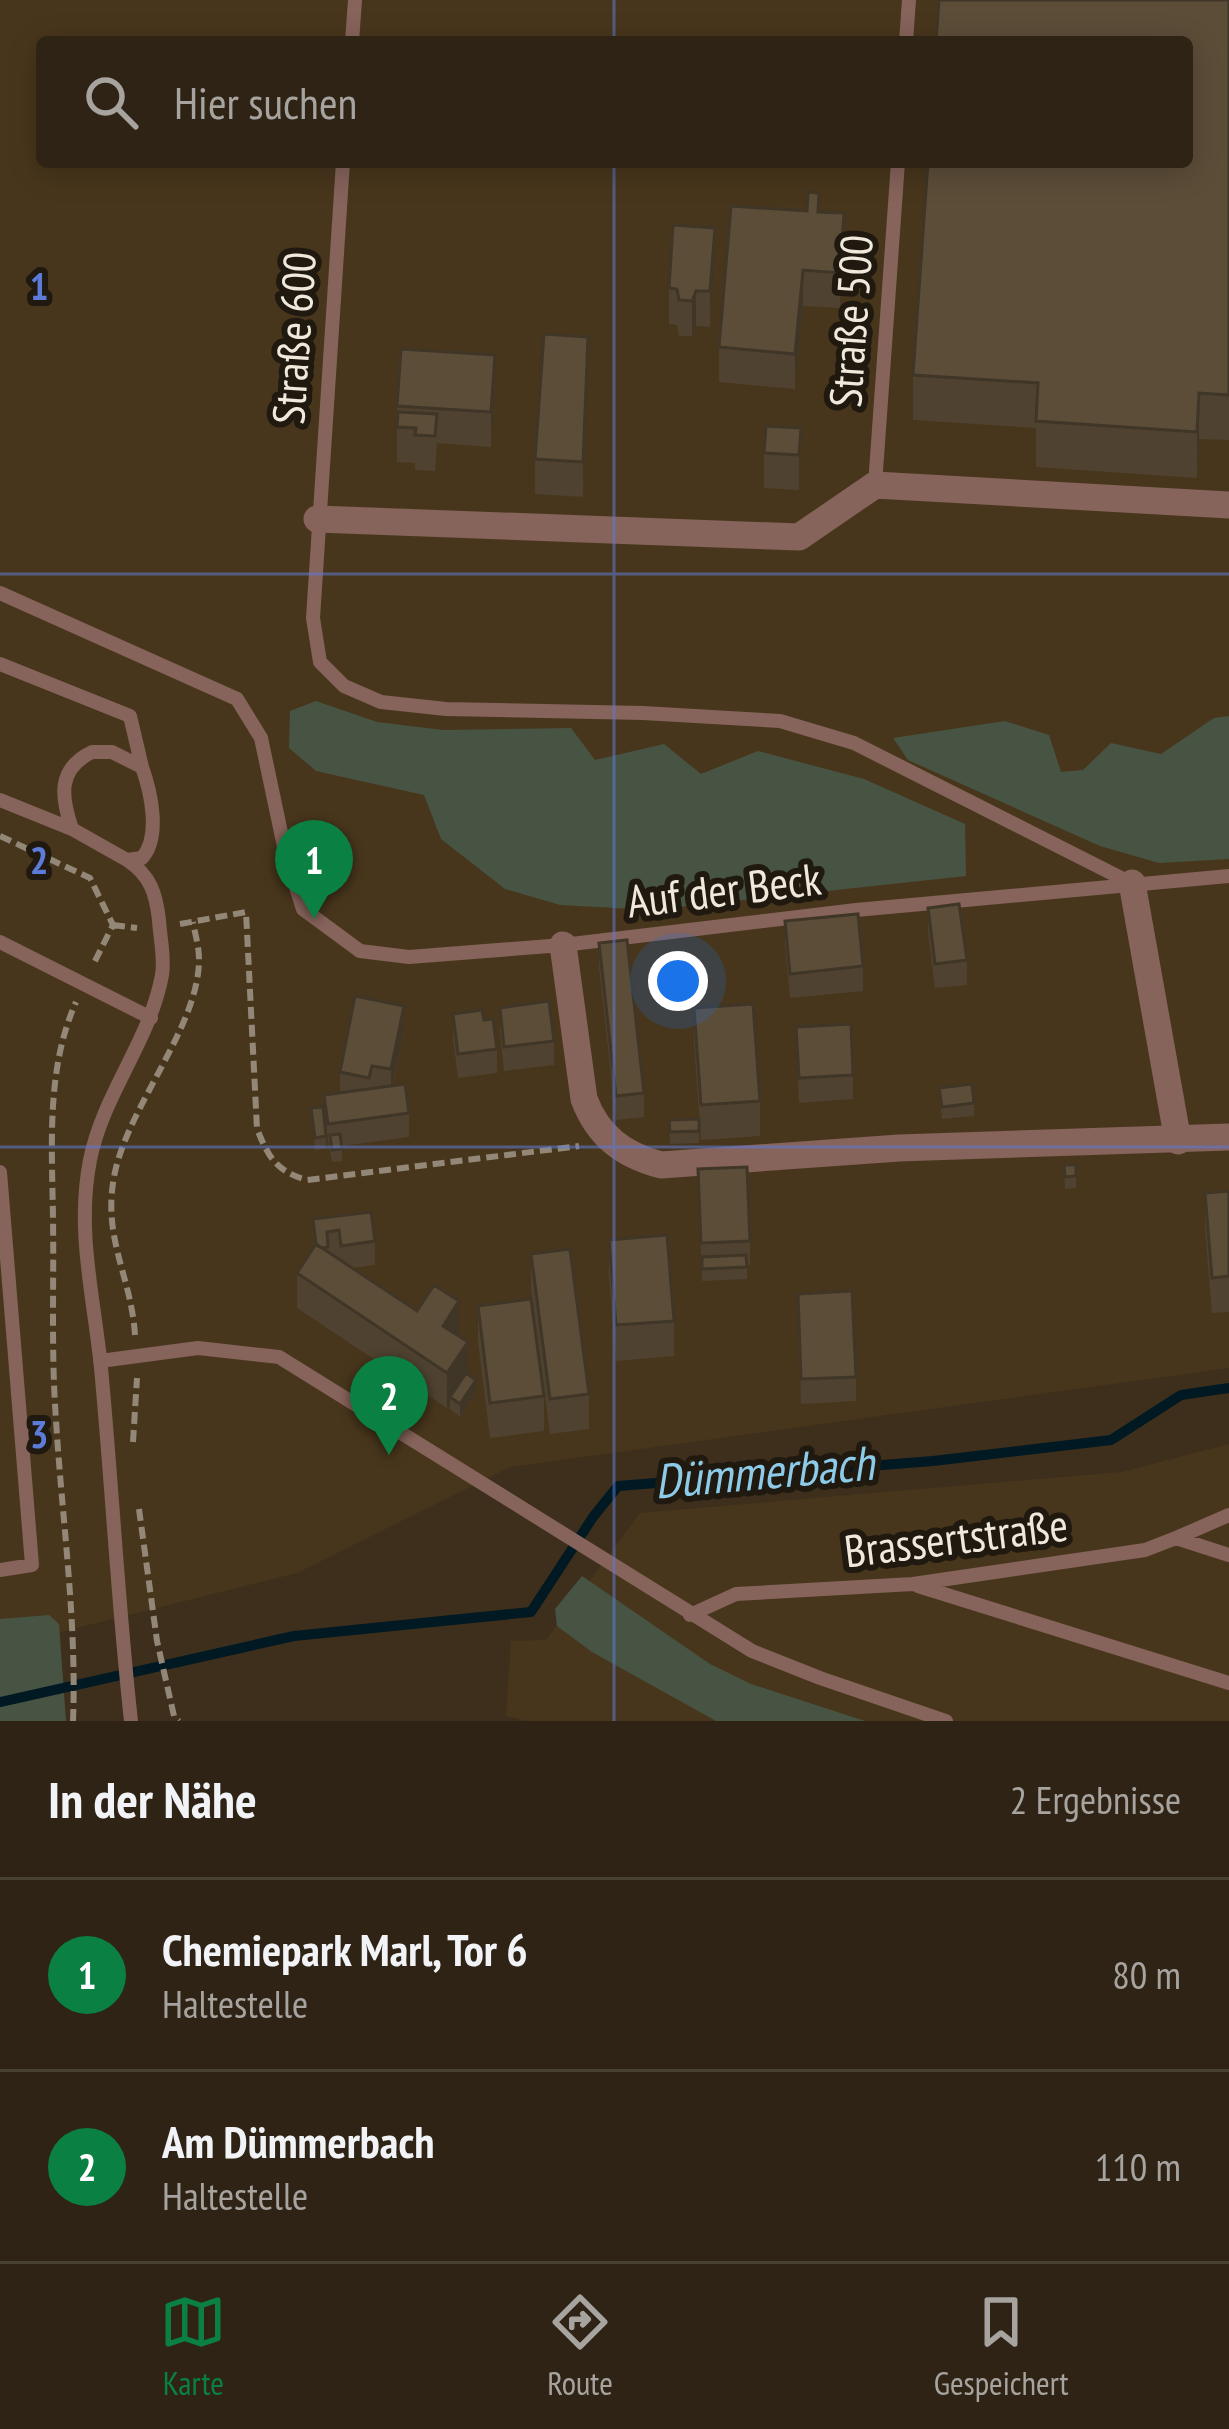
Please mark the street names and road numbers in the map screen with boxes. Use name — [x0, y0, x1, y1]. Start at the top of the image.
street label: Straße 500 — [815, 233, 885, 409]
street label: Straße 600 — [258, 250, 328, 426]
street label: Auf der Beck — [624, 848, 825, 930]
street label: Brassertstraße — [841, 1495, 1071, 1579]

